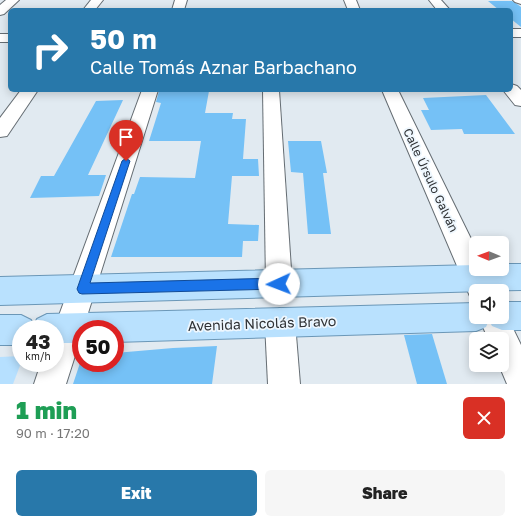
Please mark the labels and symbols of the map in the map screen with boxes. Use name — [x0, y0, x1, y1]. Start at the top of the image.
pin — [109, 120, 143, 161]
street label: Calle Úrsulo Galván — [400, 126, 462, 234]
north arrow — [469, 236, 509, 276]
position arrow — [258, 263, 300, 305]
street label: Avenida Nicolás Bravo — [187, 312, 337, 334]
speed limit sign: 50 — [72, 320, 124, 372]

